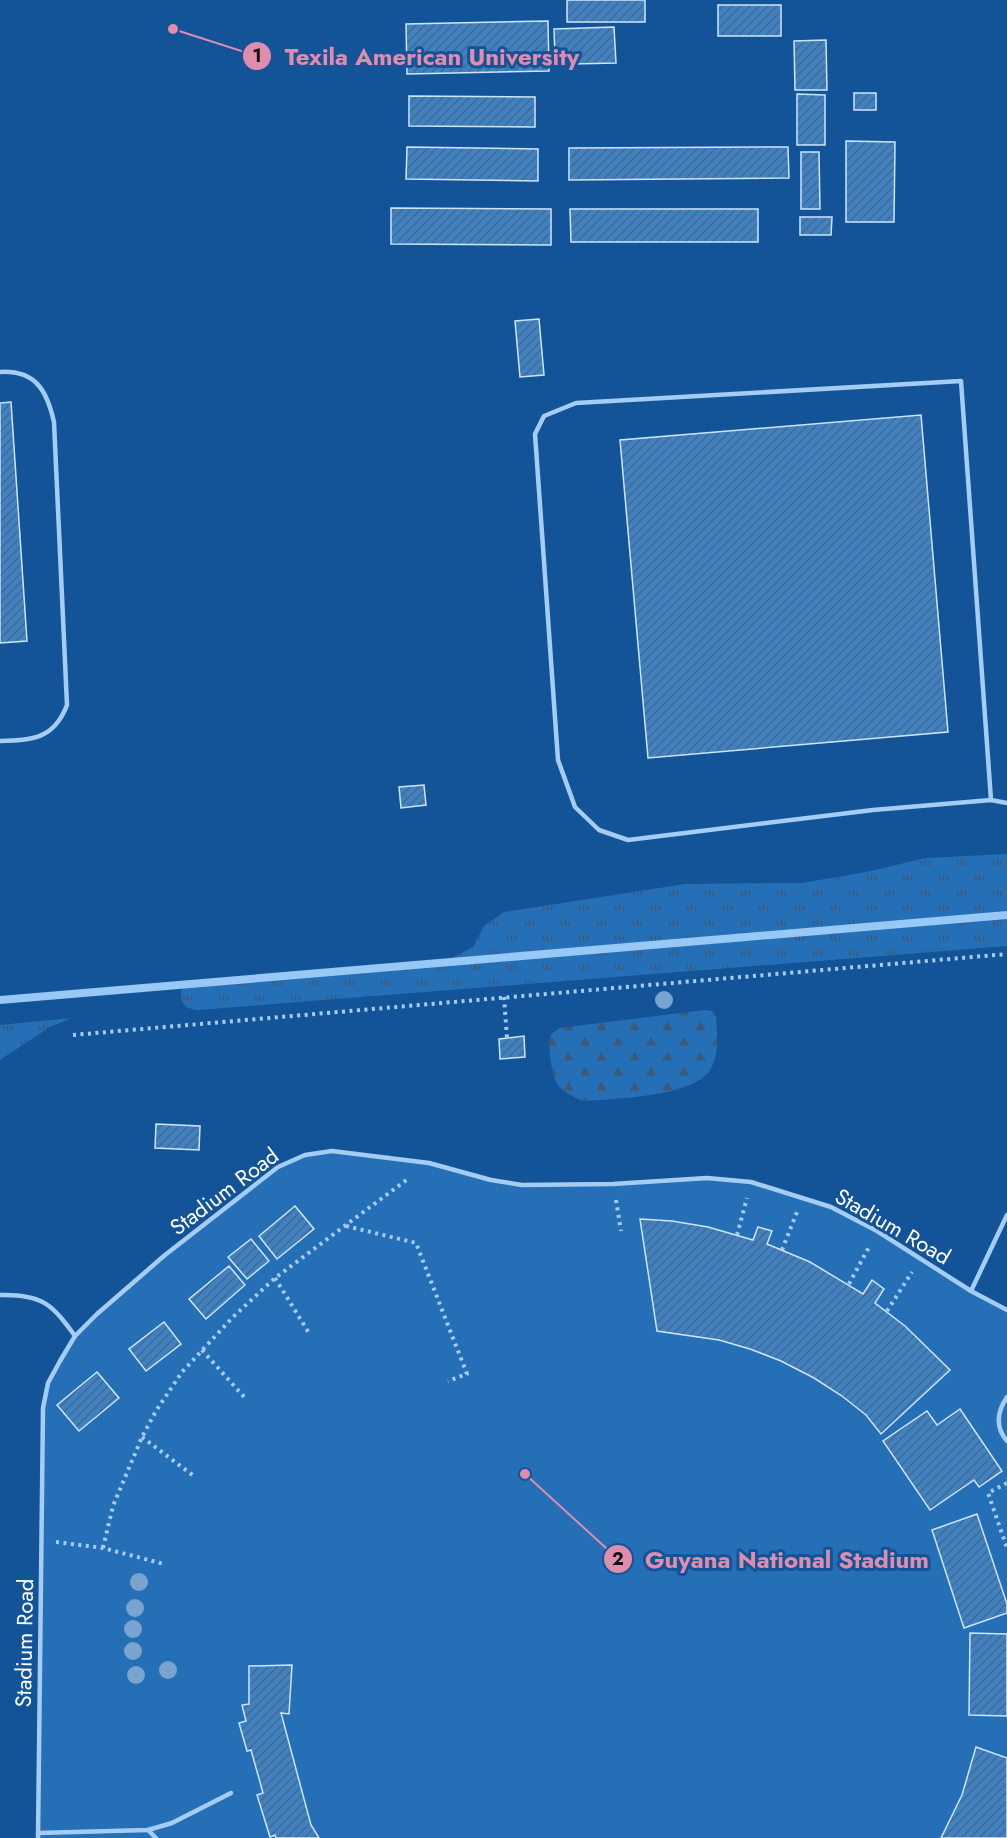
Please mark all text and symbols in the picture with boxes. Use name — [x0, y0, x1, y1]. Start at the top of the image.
callout: Texila American University — [242, 35, 591, 77]
text: Texila American University — [285, 39, 580, 74]
text: 1 — [252, 43, 262, 69]
street label: Stadium Road — [163, 1139, 285, 1243]
street label: Stadium Road — [829, 1180, 957, 1272]
callout: Guyana National Stadium — [603, 1538, 941, 1580]
text: Guyana National Stadium — [645, 1542, 929, 1577]
text: 2 — [612, 1546, 624, 1572]
street label: Stadium Road — [7, 1578, 41, 1708]

